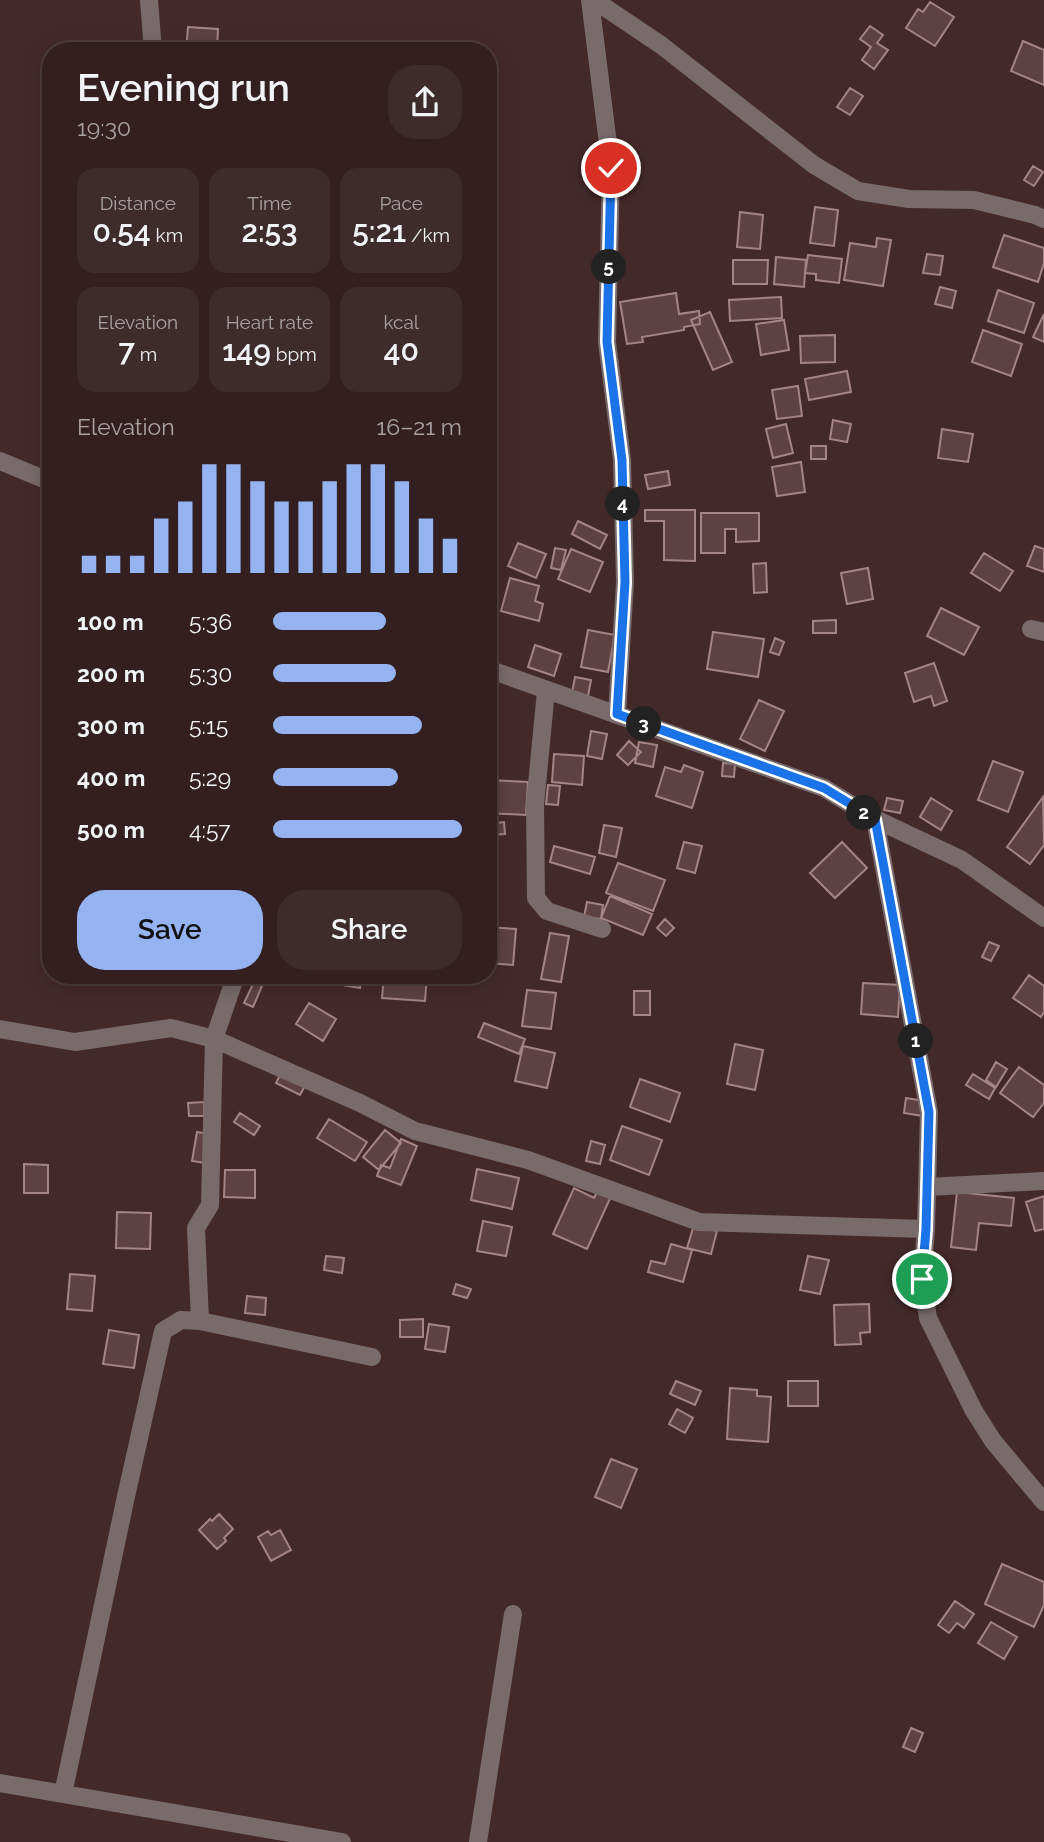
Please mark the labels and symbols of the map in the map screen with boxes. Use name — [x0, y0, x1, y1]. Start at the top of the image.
pin — [581, 138, 641, 198]
pin: 5 — [592, 250, 626, 284]
pin: 4 — [606, 486, 640, 522]
pin: 3 — [626, 706, 662, 742]
pin: 2 — [846, 796, 882, 830]
pin: 1 — [898, 1024, 934, 1058]
pin — [892, 1249, 952, 1309]

